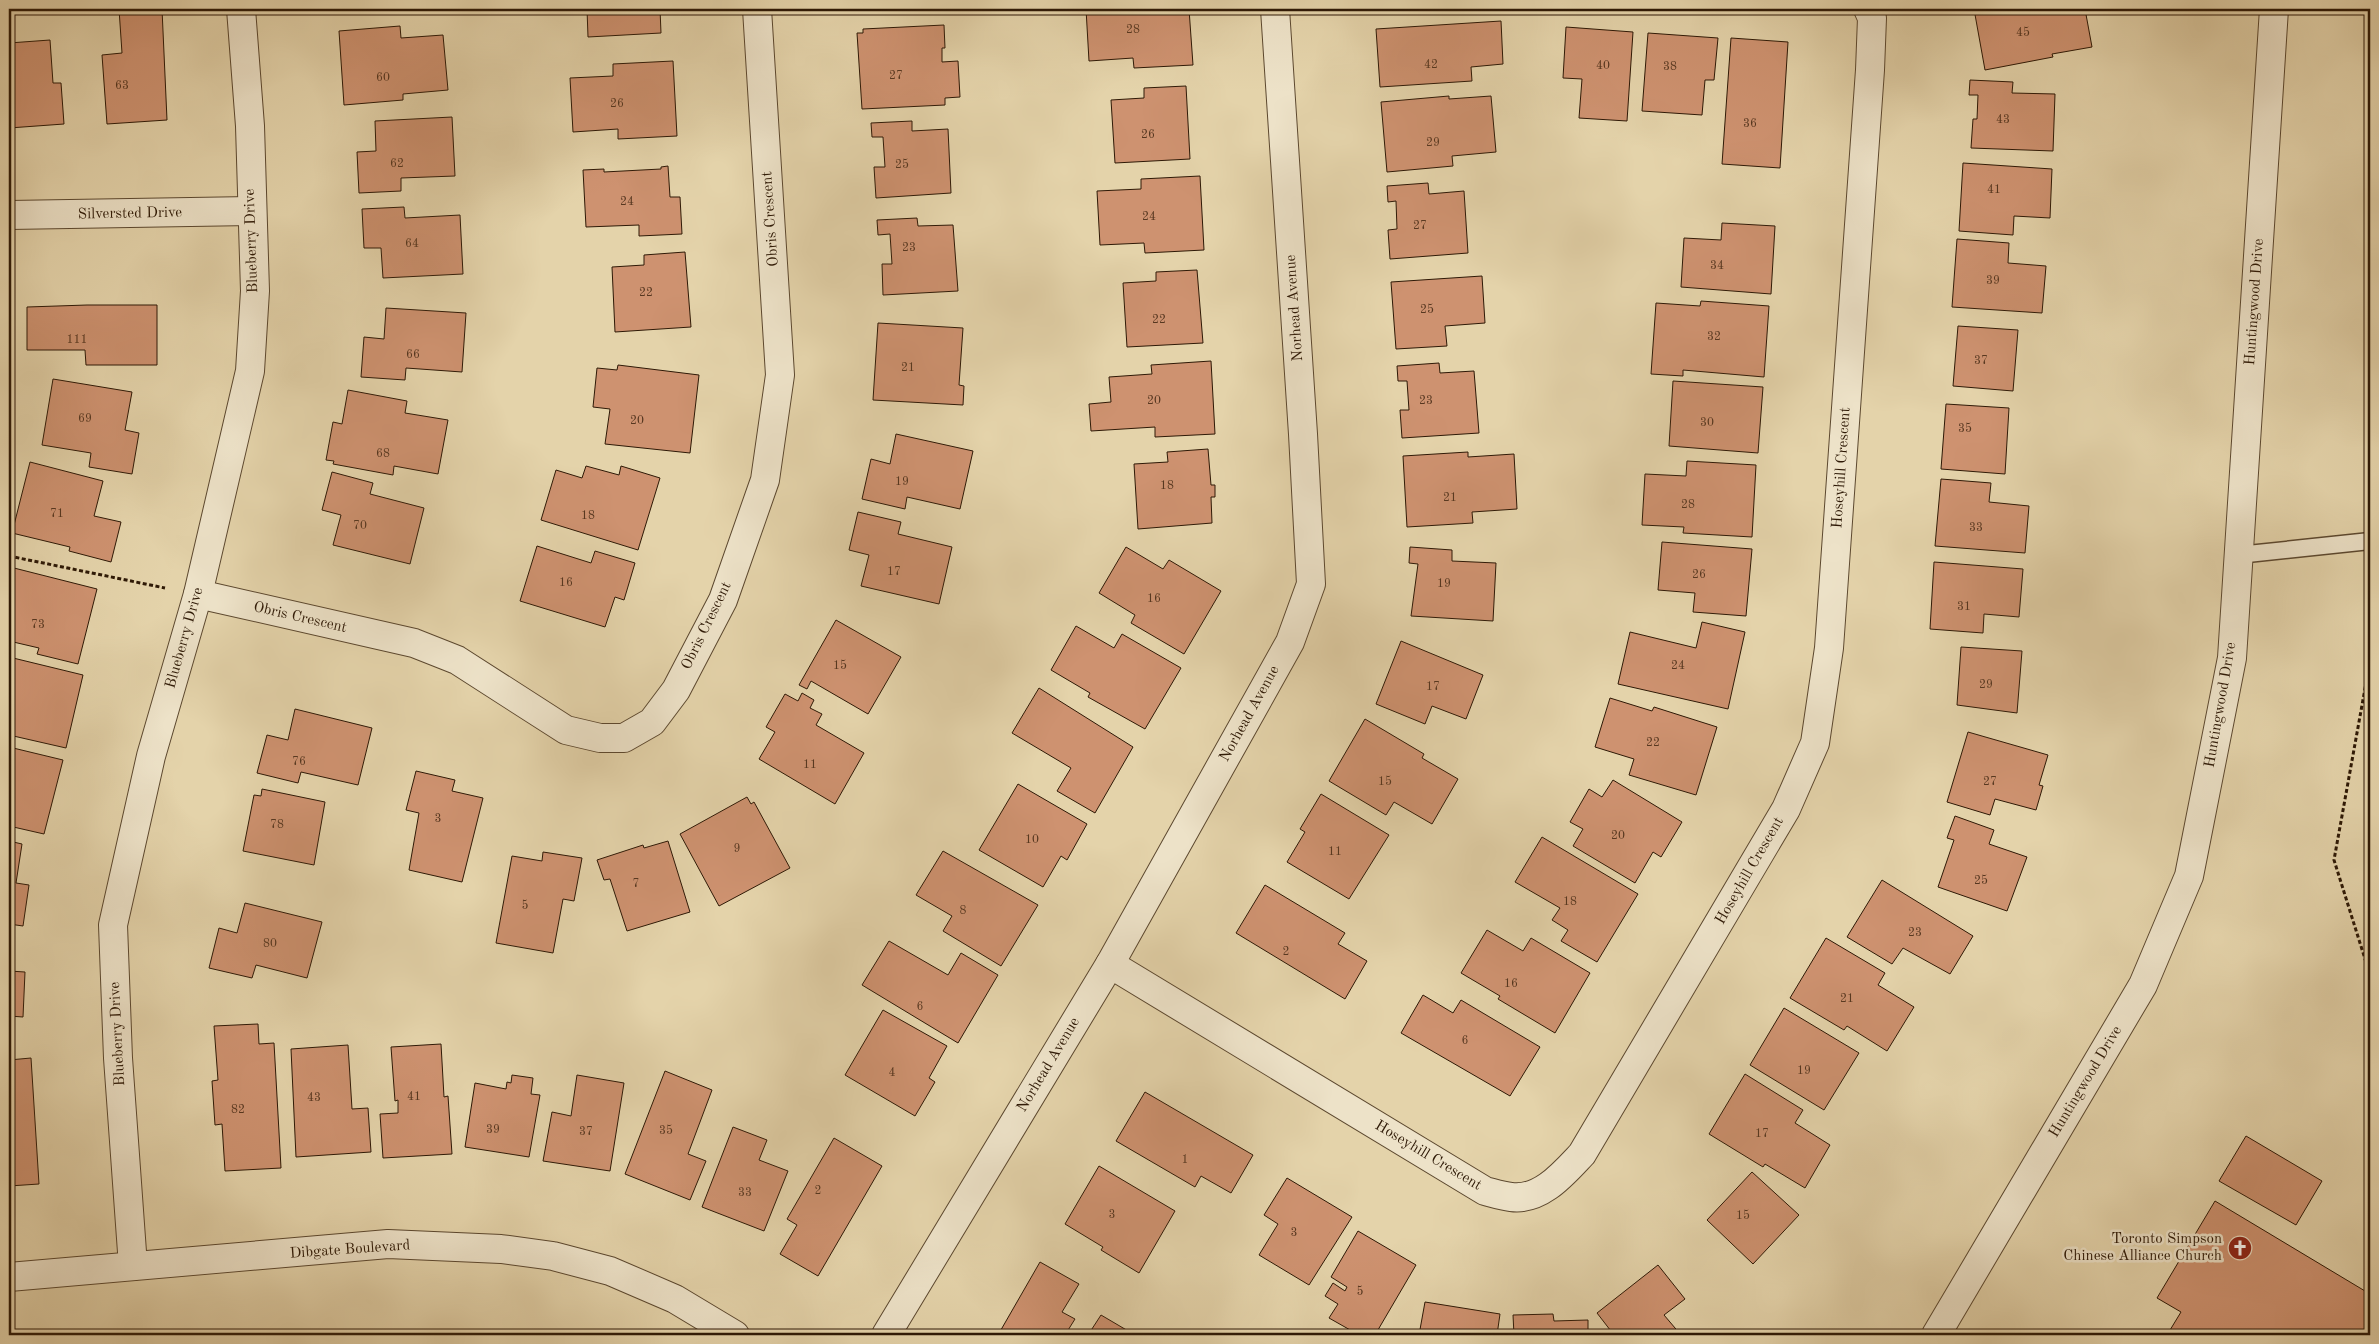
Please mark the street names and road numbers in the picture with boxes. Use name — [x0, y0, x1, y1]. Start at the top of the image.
street label: Obris Crescent — [760, 171, 782, 267]
street label: Blueberry Drive — [243, 188, 261, 293]
street label: Silversted Drive — [78, 206, 182, 222]
street label: Huntingwood Drive — [2243, 238, 2267, 366]
street label: Norhead Avenue — [1284, 254, 1306, 362]
street label: Hoseyhill Crescent — [1830, 407, 1854, 529]
street label: Obris Crescent — [679, 580, 735, 672]
street label: Blueberry Drive — [163, 586, 207, 690]
street label: Obris Crescent — [252, 600, 348, 636]
street label: Huntingwood Drive — [2203, 641, 2239, 769]
street label: Norhead Avenue — [1217, 663, 1283, 765]
street label: Hoseyhill Crescent — [1713, 815, 1787, 927]
street label: Blueberry Drive — [108, 981, 128, 1087]
street label: Norhead Avenue — [1015, 1015, 1083, 1115]
street label: Huntingwood Drive — [2047, 1023, 2125, 1140]
street label: Hoseyhill Crescent — [1372, 1118, 1484, 1194]
street label: Dibgate Boulevard — [289, 1238, 411, 1262]

